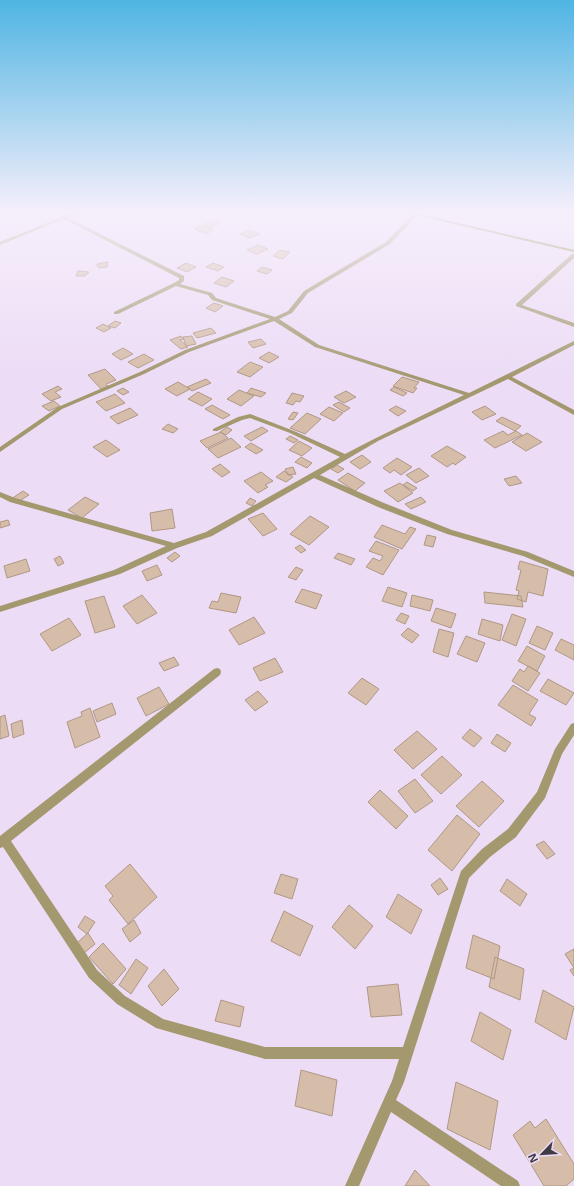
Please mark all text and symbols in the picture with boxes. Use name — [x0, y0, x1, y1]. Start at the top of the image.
north arrow — [522, 1134, 562, 1174]
text: N — [524, 1151, 541, 1166]

